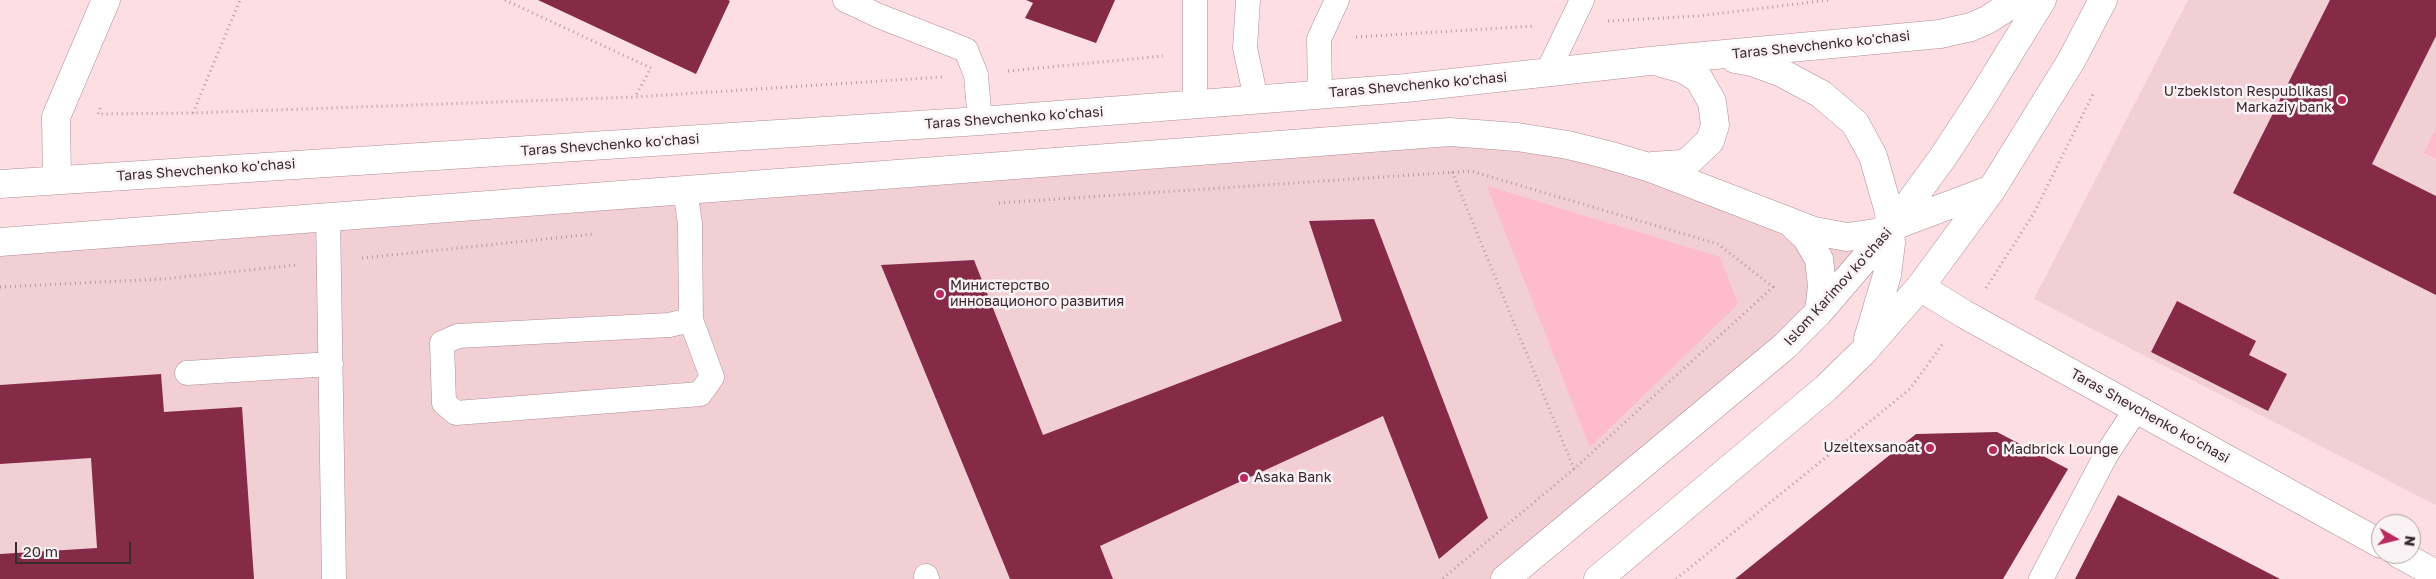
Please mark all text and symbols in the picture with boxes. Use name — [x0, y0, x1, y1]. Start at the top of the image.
street label: Taras Shevchenko ko'chasi — [1731, 27, 1911, 63]
street label: Taras Shevchenko ko'chasi — [1328, 69, 1508, 101]
place label: U'zbekiston Respublikasi Markaziy bank — [2164, 84, 2332, 116]
marker: U'zbekiston Respublikasi Markaziy bank — [2336, 94, 2348, 106]
street label: Taras Shevchenko ko'chasi — [924, 103, 1104, 133]
street label: Taras Shevchenko ko'chasi — [520, 130, 700, 160]
street label: Taras Shevchenko ko'chasi — [116, 155, 296, 185]
street label: Islom Karimov ko'chasi — [1781, 224, 1895, 350]
place label: Министерство инновационого развития — [950, 278, 1124, 310]
marker: Министерство инновационого развития — [934, 288, 946, 300]
street label: Taras Shevchenko ko'chasi — [2068, 365, 2232, 467]
place label: Uzeltexsanoat — [1823, 440, 1920, 456]
marker: Uzeltexsanoat — [1924, 442, 1936, 454]
place label: Madbrick Lounge — [2003, 442, 2118, 458]
marker: Madbrick Lounge — [1987, 444, 1999, 456]
place label: Asaka Bank — [1254, 470, 1332, 486]
marker: Asaka Bank — [1238, 472, 1250, 484]
north arrow — [2371, 514, 2421, 564]
scale bar — [18, 532, 134, 564]
text: N — [2401, 535, 2420, 547]
text: 20 m — [23, 542, 58, 560]

